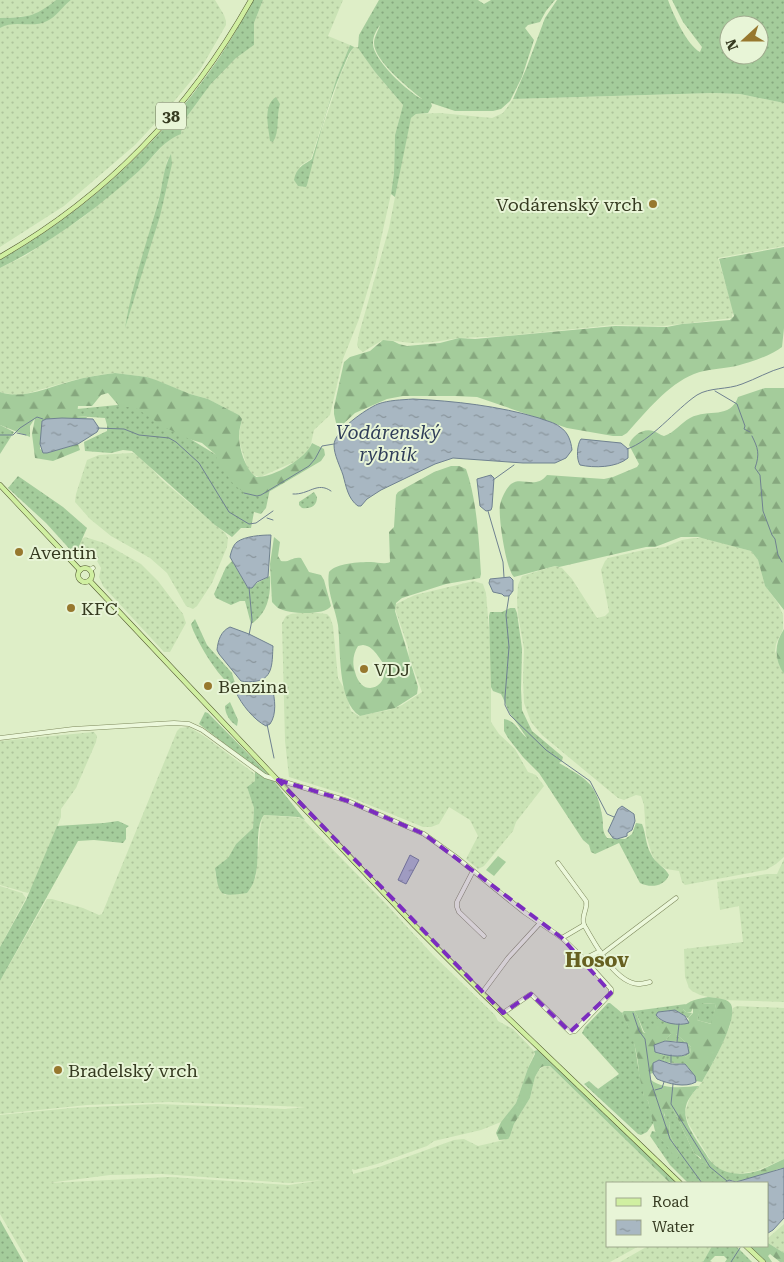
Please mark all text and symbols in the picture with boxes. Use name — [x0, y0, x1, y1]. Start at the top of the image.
north arrow — [719, 15, 769, 65]
text: N — [722, 37, 741, 53]
road number: 38 — [156, 102, 186, 130]
place label: Vodárenský vrch — [496, 194, 643, 215]
marker: Vodárenský vrch — [647, 198, 659, 210]
water label: Vodárenský rybník — [336, 421, 441, 466]
place label: Aventin — [29, 542, 97, 563]
marker: Aventin — [13, 546, 25, 558]
place label: KFC — [81, 598, 118, 619]
marker: KFC — [65, 602, 77, 614]
place label: VDJ — [374, 659, 411, 680]
marker: VDJ — [358, 663, 370, 675]
place label: Benzina — [218, 676, 287, 697]
marker: Benzina — [202, 680, 214, 692]
district label: Hosov — [565, 948, 629, 972]
place label: Bradelský vrch — [68, 1060, 198, 1081]
marker: Bradelský vrch — [52, 1064, 64, 1076]
legend — [606, 1182, 769, 1247]
text: Road — [652, 1193, 689, 1211]
text: Water — [652, 1218, 694, 1236]

